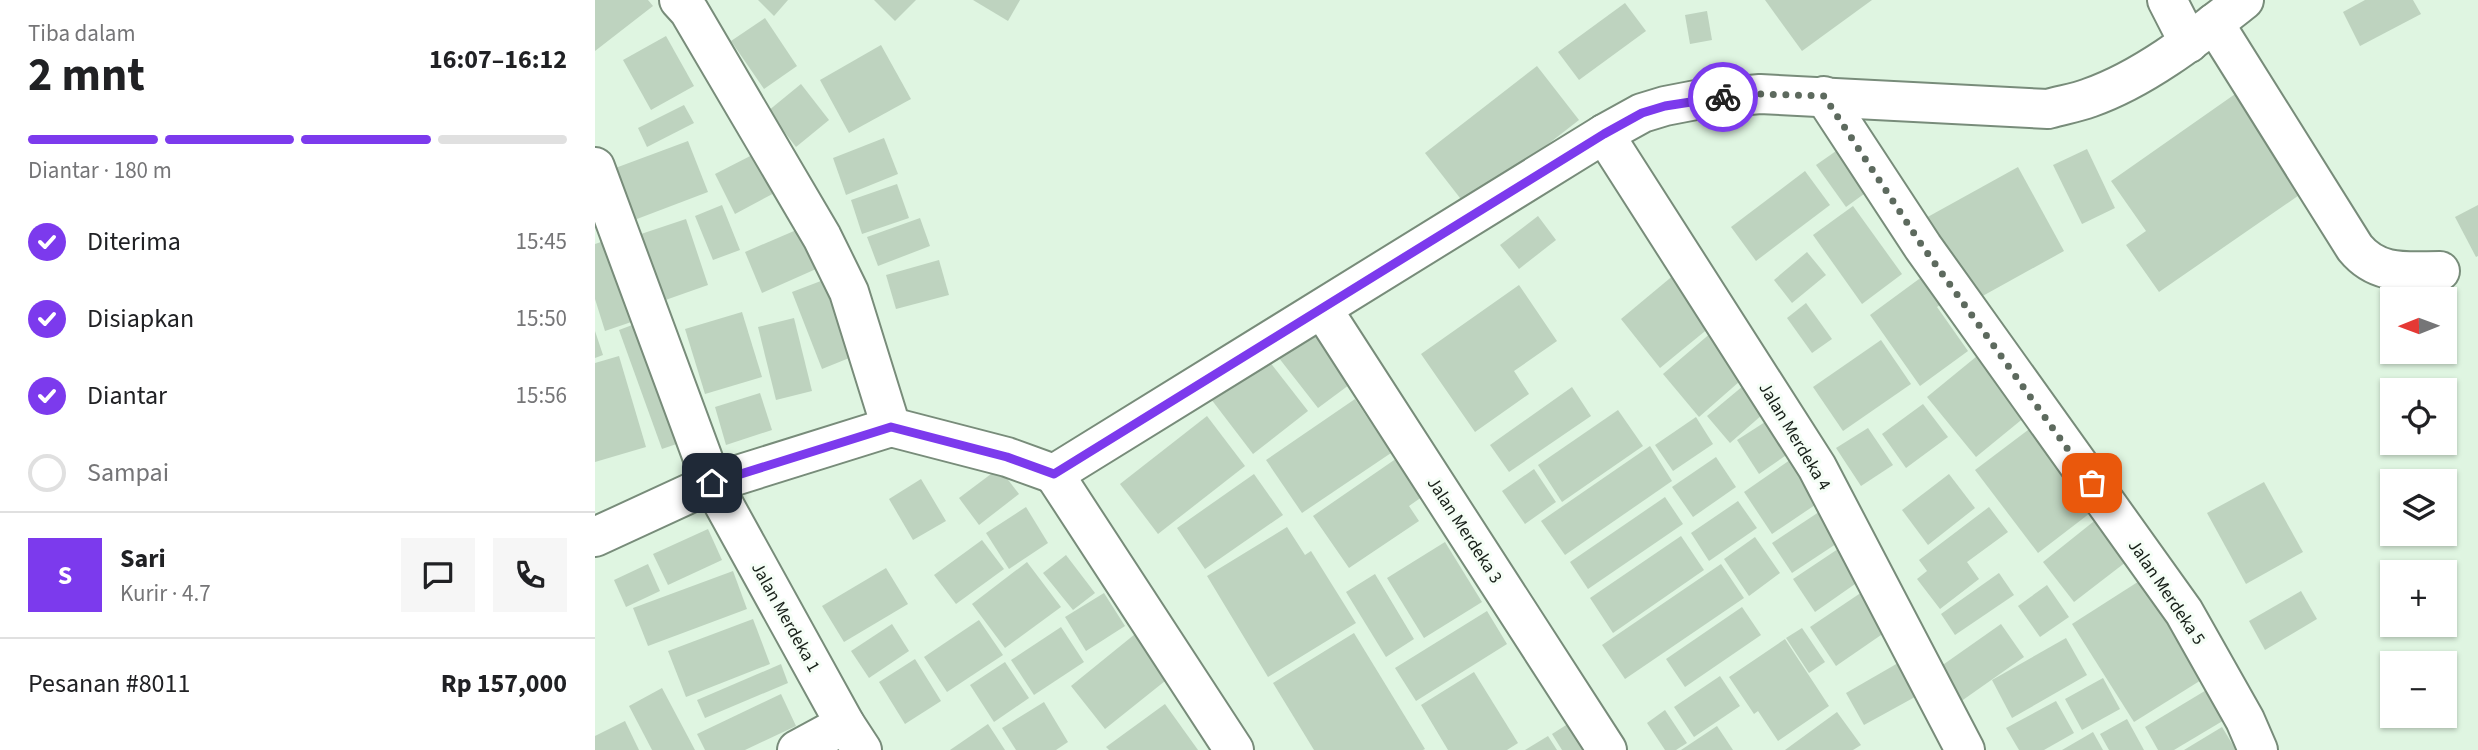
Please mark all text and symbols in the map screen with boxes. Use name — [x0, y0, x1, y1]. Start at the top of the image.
text: Tiba dalam — [28, 17, 135, 50]
text: 16:07–16:12 — [429, 41, 567, 78]
text: 2 mnt — [28, 43, 145, 108]
courier — [1688, 62, 1758, 132]
icon: bike — [1704, 78, 1742, 116]
text: Diantar · 180 m — [28, 154, 172, 187]
icon: check — [28, 223, 66, 261]
text: Diterima — [87, 223, 181, 260]
text: 15:45 — [516, 225, 567, 258]
north arrow — [2380, 287, 2457, 364]
map controls — [2380, 287, 2457, 728]
icon: check — [28, 300, 66, 338]
text: Disiapkan — [87, 300, 194, 337]
text: 15:50 — [516, 302, 567, 335]
icon: check — [28, 377, 66, 415]
text: Diantar — [87, 377, 167, 414]
street label: Jalan Merdeka 4 — [1752, 377, 1837, 495]
button: locate — [2380, 378, 2457, 455]
text: 15:56 — [516, 379, 567, 412]
pin — [682, 453, 742, 513]
pin — [2062, 453, 2122, 513]
text: Sampai — [87, 454, 169, 491]
icon: home — [693, 464, 731, 502]
icon: bag — [2073, 464, 2111, 502]
button: layers — [2380, 469, 2457, 546]
street label: Jalan Merdeka 3 — [1421, 472, 1508, 588]
street label: Jalan Merdeka 5 — [2122, 535, 2211, 650]
button: chat — [401, 538, 475, 612]
button: phone — [493, 538, 567, 612]
text: Sari — [120, 540, 166, 577]
text: S — [58, 557, 72, 594]
street label: Jalan Merdeka 1 — [745, 558, 826, 677]
button: + — [2380, 560, 2457, 637]
text: Kurir · 4.7 — [120, 577, 211, 610]
button: − — [2380, 651, 2457, 728]
text: Pesanan #8011 — [28, 665, 190, 702]
text: Rp 157,000 — [441, 665, 567, 702]

